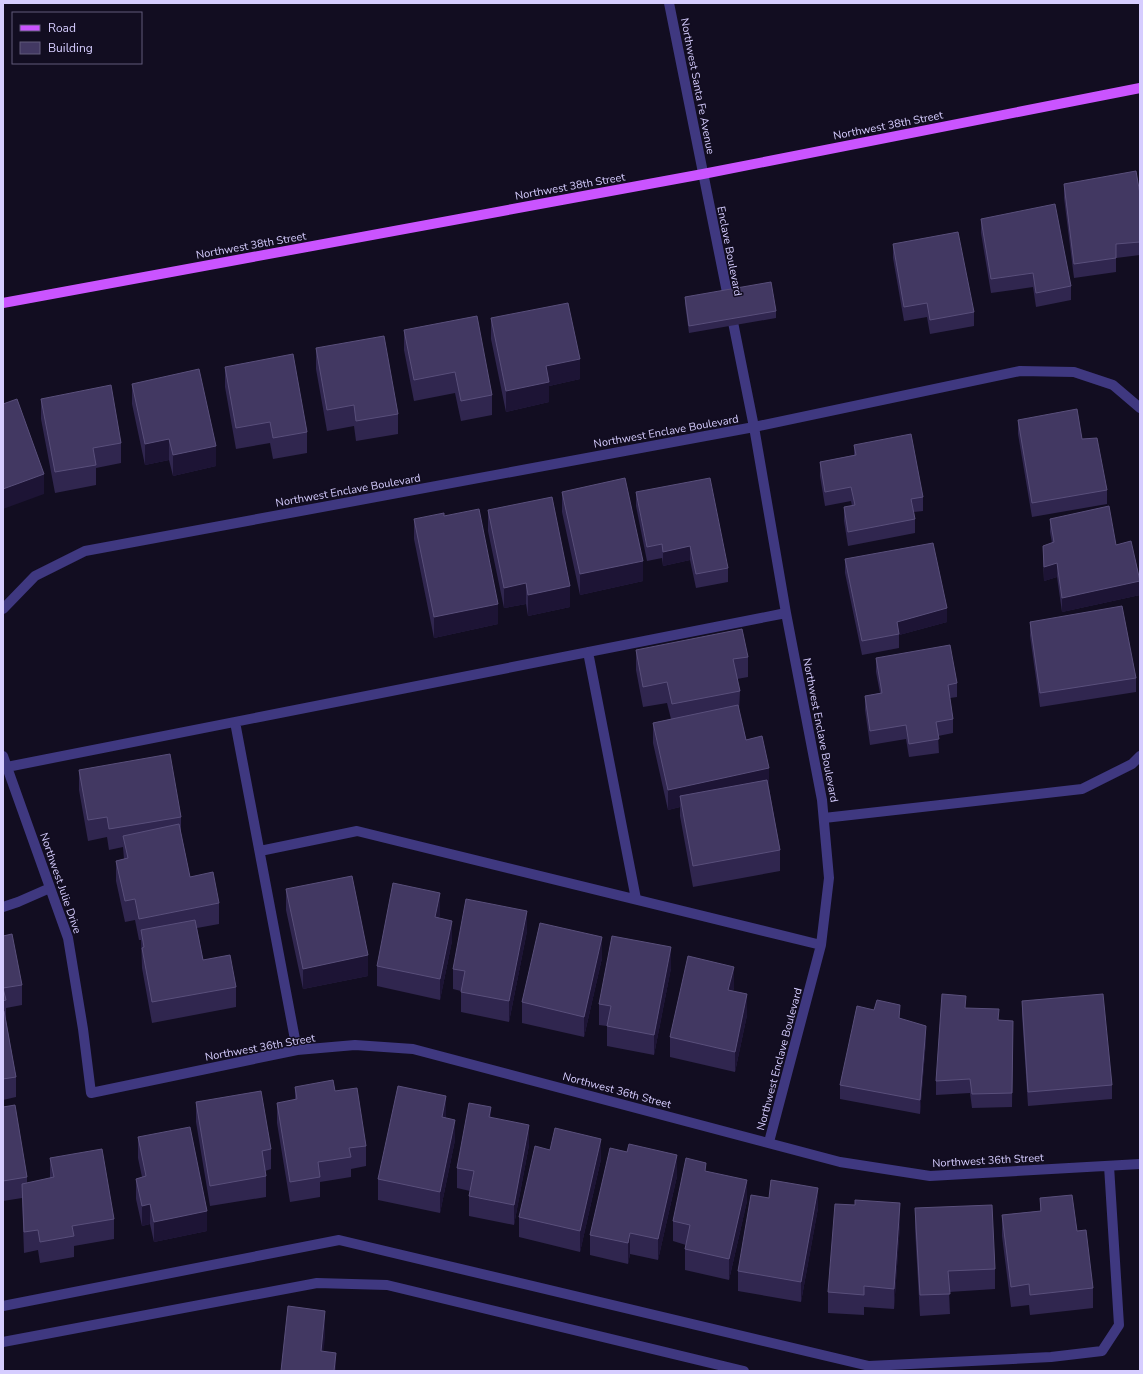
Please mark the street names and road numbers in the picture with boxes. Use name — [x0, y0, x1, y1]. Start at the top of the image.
street label: Northwest Santa Fe Avenue — [677, 17, 718, 156]
street label: Northwest 38th Street — [832, 107, 944, 144]
street label: Northwest 38th Street — [514, 169, 626, 204]
street label: Enclave Boulevard — [713, 205, 746, 297]
street label: Northwest 38th Street — [195, 228, 307, 263]
street label: Northwest Enclave Boulevard — [592, 411, 740, 452]
street label: Northwest Enclave Boulevard — [274, 470, 422, 511]
street label: Northwest Enclave Boulevard — [799, 657, 842, 804]
street label: Northwest Julie Drive — [36, 831, 85, 936]
street label: Northwest Enclave Boulevard — [753, 986, 806, 1132]
street label: Northwest 36th Street — [204, 1030, 316, 1065]
street label: Northwest 36th Street — [561, 1069, 673, 1112]
street label: Northwest 36th Street — [932, 1150, 1044, 1171]

